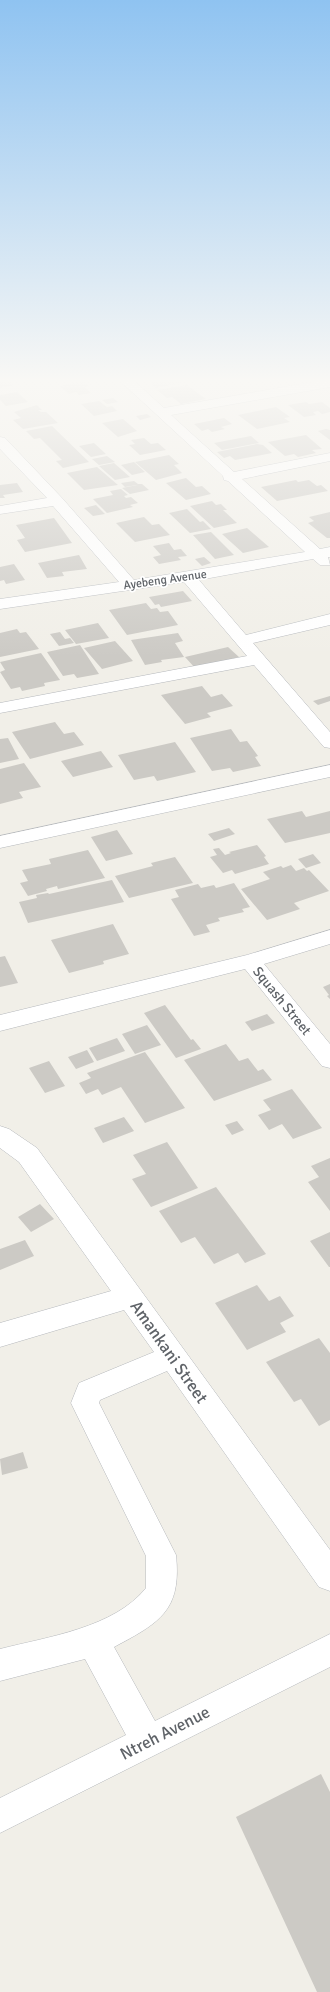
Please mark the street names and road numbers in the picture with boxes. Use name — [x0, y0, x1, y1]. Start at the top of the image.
street label: Ayebeng Avenue — [122, 567, 208, 593]
street label: Squash Street — [249, 963, 315, 1039]
street label: Amankani Street — [126, 1296, 212, 1408]
street label: Ntreh Avenue — [117, 1701, 213, 1765]

